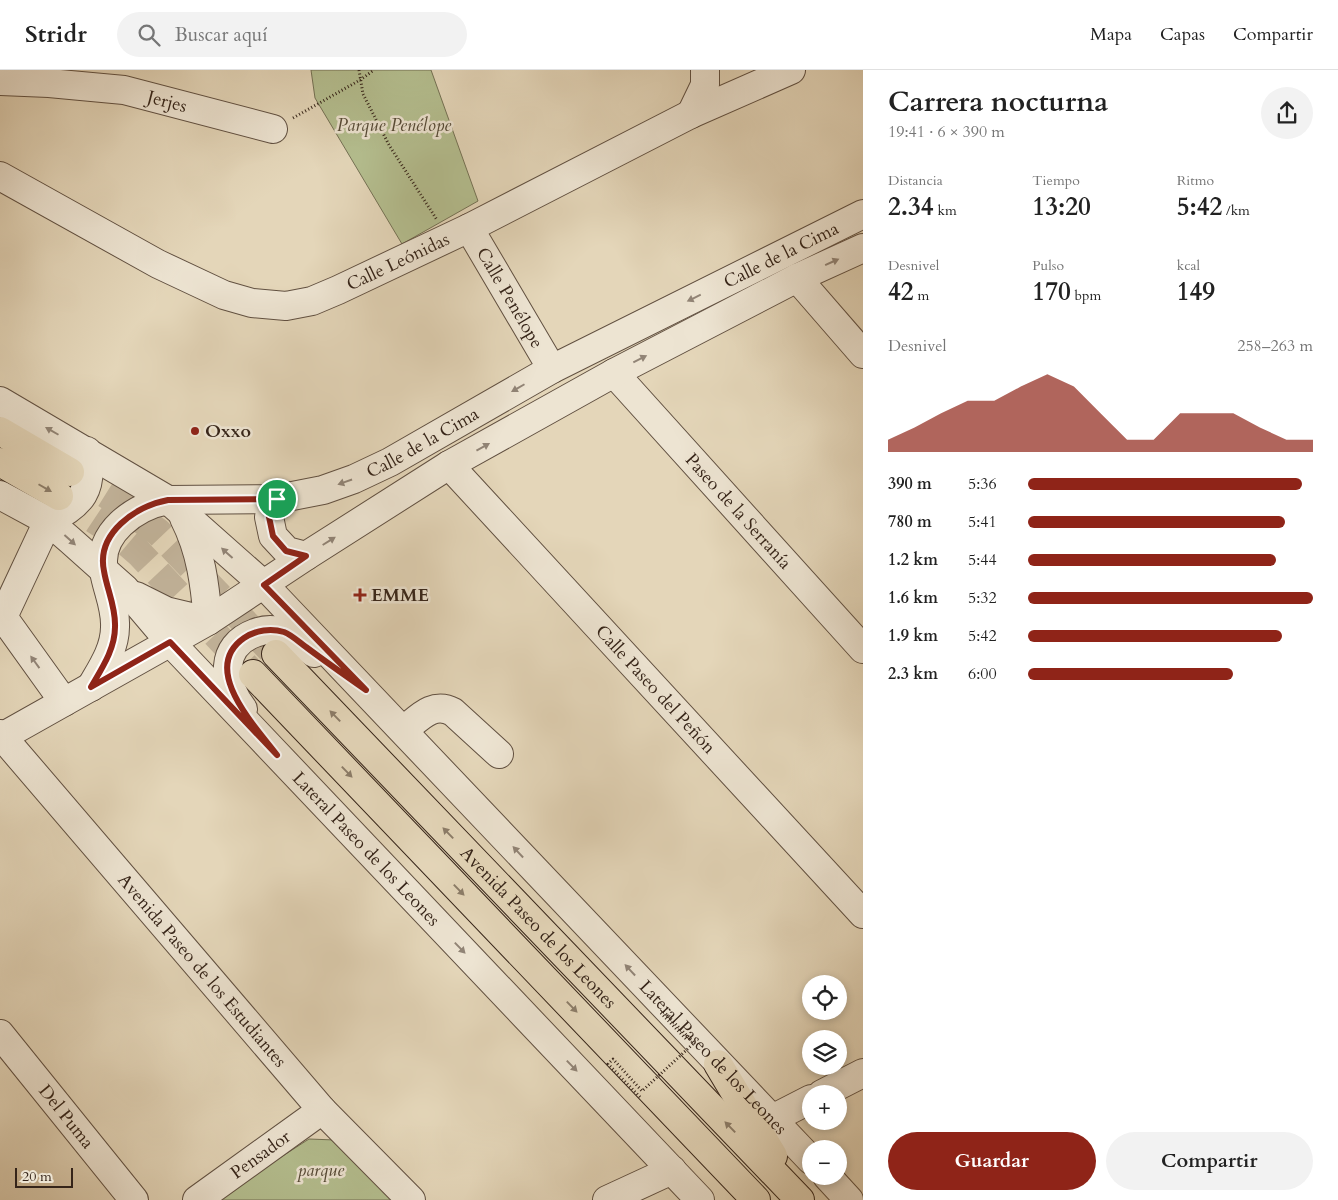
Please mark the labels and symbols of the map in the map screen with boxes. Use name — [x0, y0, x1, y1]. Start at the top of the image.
street label: Jerjes — [142, 83, 190, 118]
park label: Parque Penélope — [337, 113, 452, 138]
street label: Calle de la Cima — [719, 216, 843, 294]
street label: Calle Leónidas — [342, 227, 454, 297]
street label: Calle Penélope — [471, 243, 550, 353]
one-way arrow — [825, 258, 839, 266]
one-way arrow — [687, 294, 701, 302]
one-way arrow — [633, 355, 647, 363]
one-way arrow — [512, 384, 525, 393]
street label: Calle de la Cima — [362, 401, 484, 484]
place label: Oxxo — [205, 419, 251, 444]
marker: Oxxo — [189, 425, 201, 437]
one-way arrow — [45, 426, 58, 435]
one-way arrow — [476, 442, 489, 451]
street label: Paseo de la Serranía — [680, 448, 798, 575]
pin — [256, 478, 298, 520]
one-way arrow — [337, 479, 352, 486]
one-way arrow — [38, 483, 51, 492]
one-way arrow — [63, 534, 75, 546]
one-way arrow — [323, 536, 336, 546]
one-way arrow — [222, 547, 234, 559]
place label: EMME — [371, 583, 429, 608]
marker: EMME — [353, 588, 367, 602]
street label: Calle Paseo del Peñón — [590, 619, 722, 760]
one-way arrow — [30, 656, 40, 669]
one-way arrow — [329, 710, 341, 722]
street label: Lateral Paseo de los Leones — [287, 766, 446, 932]
one-way arrow — [341, 766, 353, 778]
one-way arrow — [442, 828, 454, 840]
street label: Avenida Paseo de los Leones — [455, 841, 622, 1014]
one-way arrow — [512, 846, 524, 858]
street label: Avenida Paseo de los Estudiantes — [112, 868, 292, 1073]
one-way arrow — [453, 883, 465, 895]
one-way arrow — [454, 942, 466, 954]
one-way arrow — [624, 964, 636, 976]
street label: Lateral Paseo de los Leones — [634, 974, 793, 1140]
one-way arrow — [565, 1001, 577, 1013]
one-way arrow — [566, 1060, 578, 1072]
street label: Del Puma — [33, 1079, 100, 1154]
one-way arrow — [724, 1121, 736, 1133]
street label: Pensador — [225, 1124, 296, 1185]
park label: parque — [296, 1158, 345, 1183]
scale bar — [15, 1165, 72, 1188]

